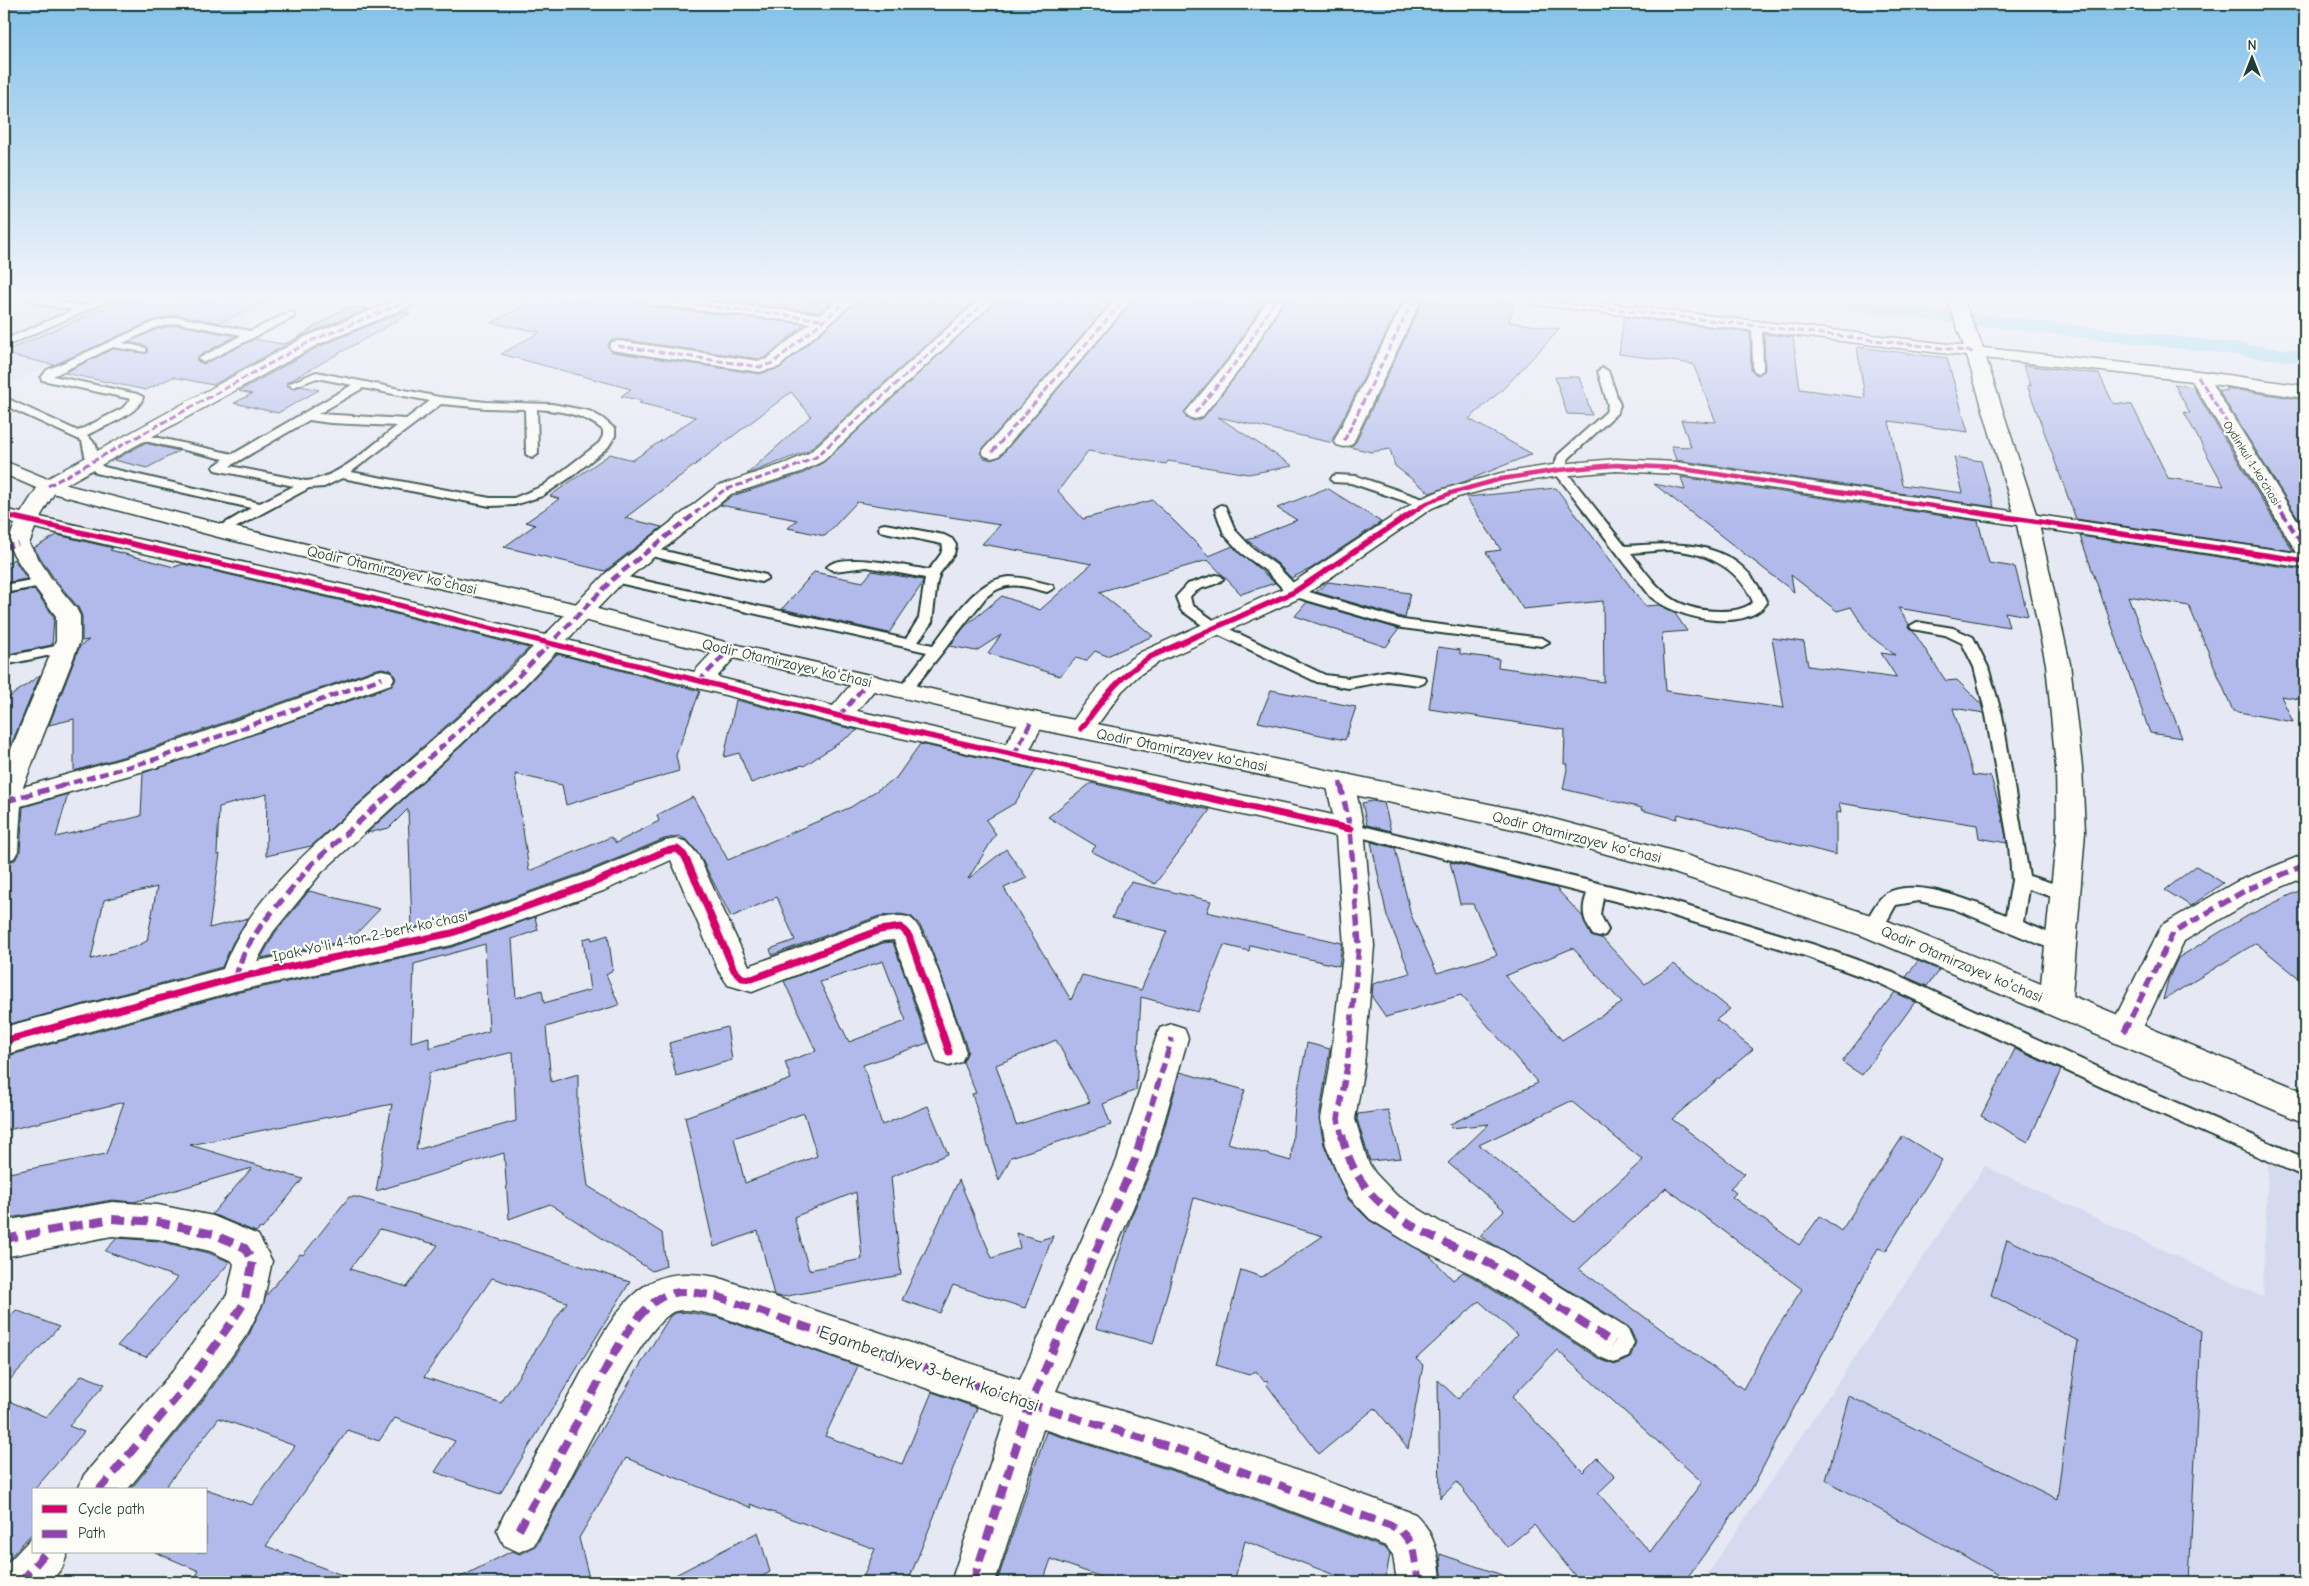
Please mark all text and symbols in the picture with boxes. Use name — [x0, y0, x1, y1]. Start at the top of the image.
north arrow — [2226, 32, 2276, 82]
text: N — [2247, 37, 2257, 54]
street label: Oydinkul 1-ko'chasi — [2220, 418, 2284, 508]
street label: Qodir Otamirzayev koʻchasi — [305, 542, 479, 598]
street label: Qodir Otamirzayev koʻchasi — [700, 635, 874, 691]
street label: Qodir Otamirzayev koʻchasi — [1095, 725, 1269, 775]
street label: Qodir Otamirzayev koʻchasi — [1490, 807, 1664, 867]
street label: Ipak Yoʻli 4-tor 2-berk koʻchasi — [271, 906, 469, 966]
street label: Qodir Otamirzayev koʻchasi — [1878, 922, 2046, 1006]
street label: Egamberdiyev 3-berk koʻchasi — [816, 1321, 1042, 1417]
legend — [32, 1488, 208, 1554]
text: Cycle path — [78, 1500, 145, 1518]
text: Path — [78, 1524, 106, 1542]

